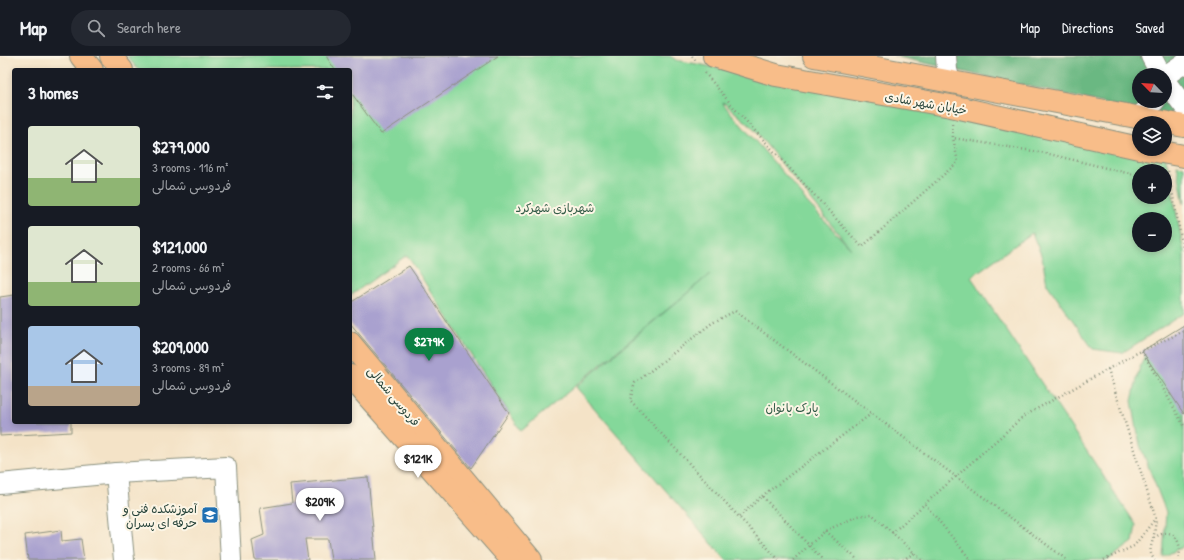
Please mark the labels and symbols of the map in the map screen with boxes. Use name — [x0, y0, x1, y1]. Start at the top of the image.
north arrow — [1132, 68, 1172, 108]
street label: خیابان شهر شادی — [884, 87, 968, 119]
park label: شهربازی شهرکرد — [516, 199, 594, 216]
pin: $279K — [401, 328, 457, 362]
street label: فردوسی شمالی — [364, 362, 424, 430]
park label: پارک بانوان — [765, 399, 819, 416]
pin: $121K — [390, 445, 446, 479]
pin: $209K — [292, 488, 348, 522]
place label: آموزشکده فنی و حرفه ای پسران — [122, 500, 198, 531]
school or university icon: آموزشکده فنی و حرفه ای پسران — [200, 505, 220, 525]

